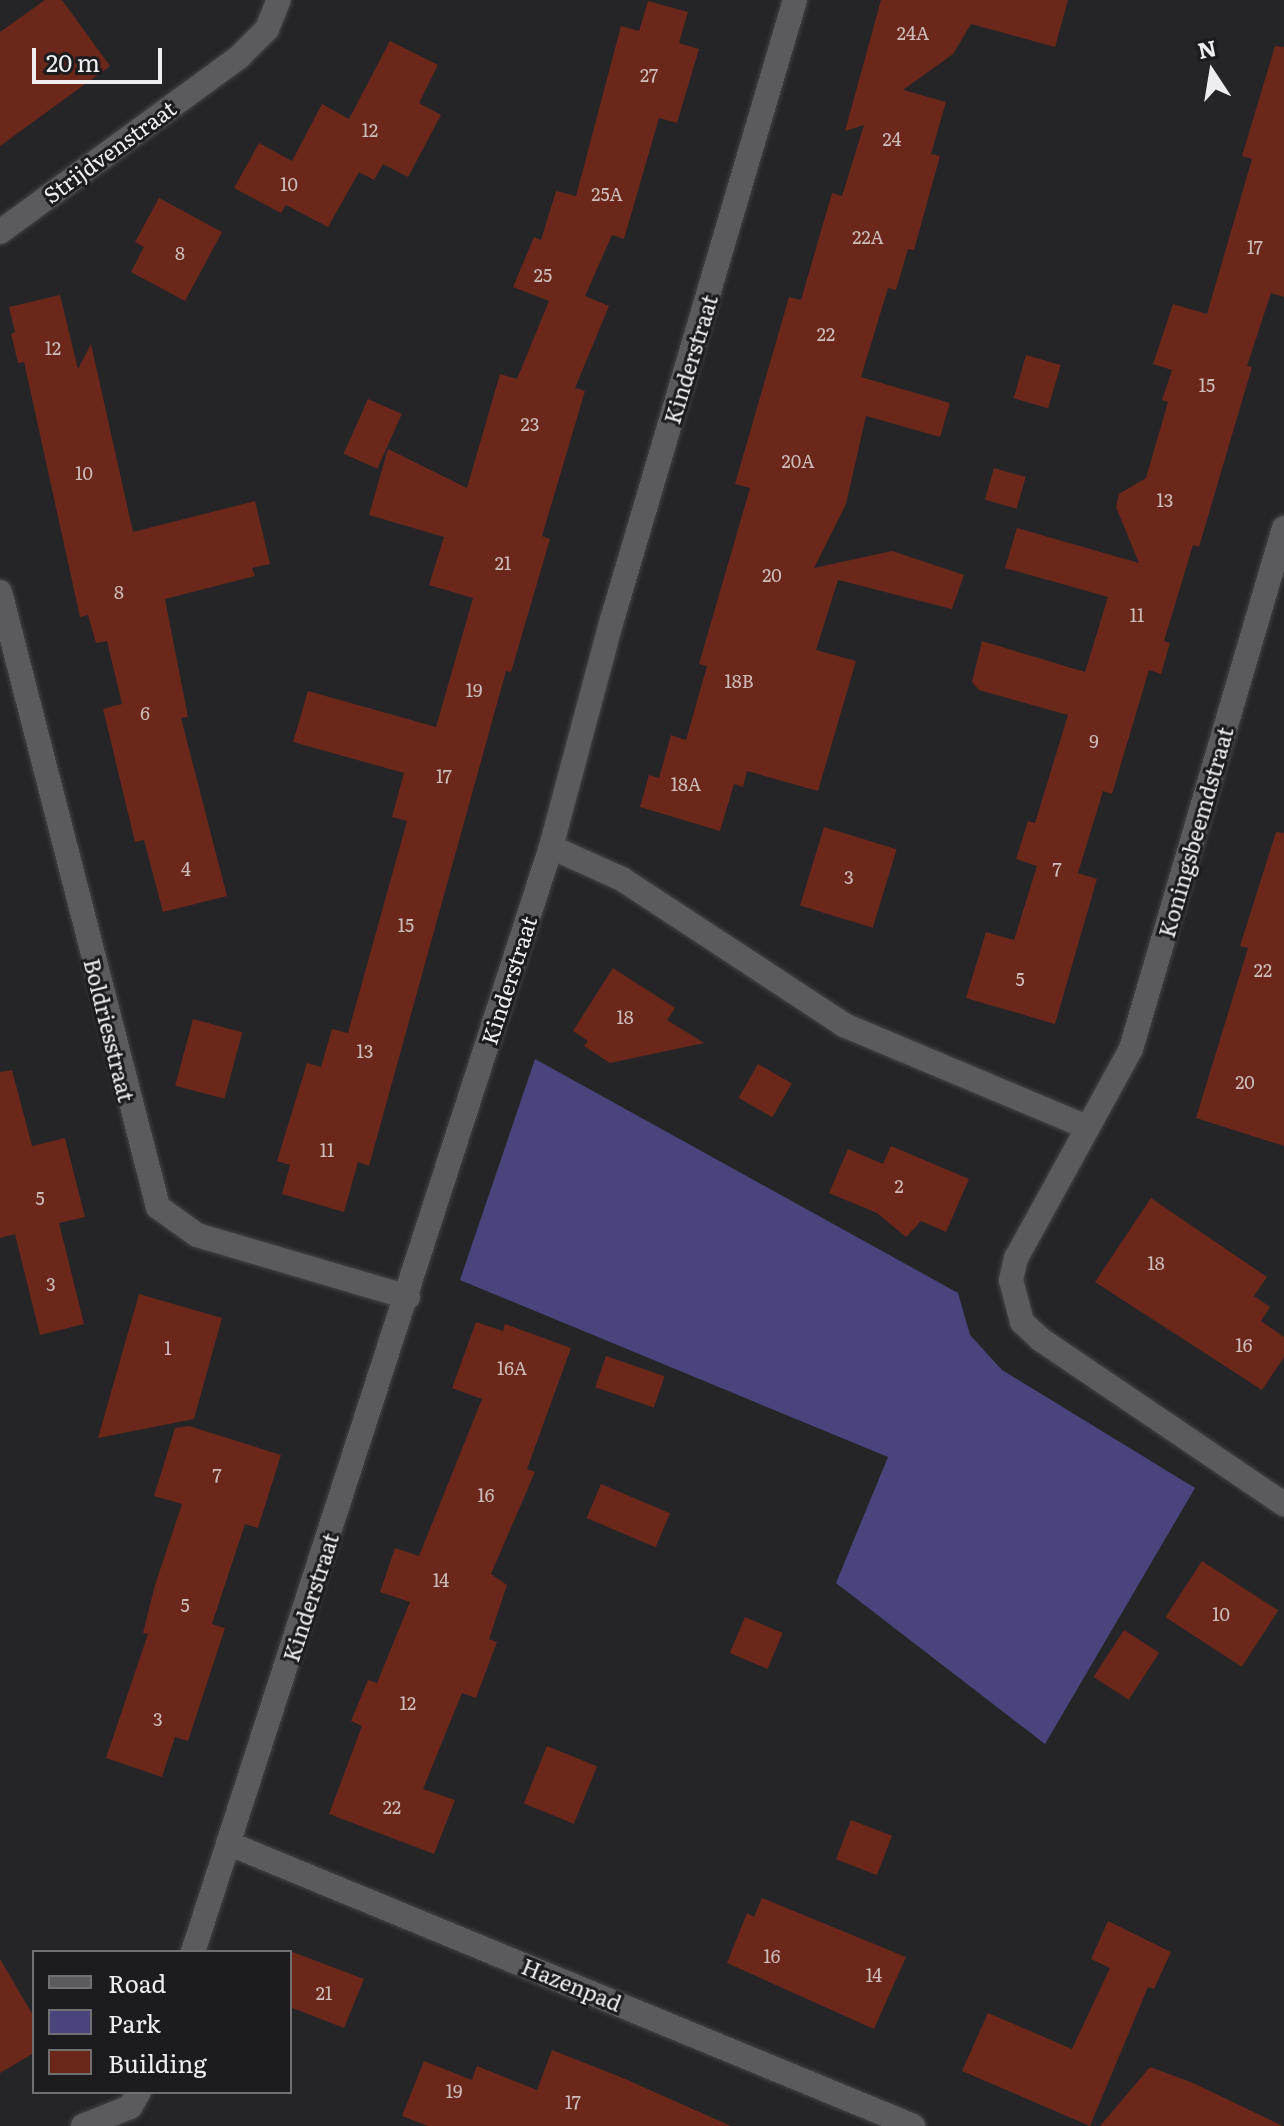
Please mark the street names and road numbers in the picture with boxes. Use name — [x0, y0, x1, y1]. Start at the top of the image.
street label: Strijdvenstraat — [38, 94, 180, 208]
street label: Kinderstraat — [658, 291, 722, 427]
street label: Koningsbeemdstraat — [1152, 724, 1238, 940]
street label: Kinderstraat — [475, 912, 541, 1048]
street label: Boldriesstraat — [79, 956, 141, 1104]
street label: Kinderstraat — [277, 1529, 343, 1665]
street label: Hazenpad — [518, 1952, 626, 2016]

